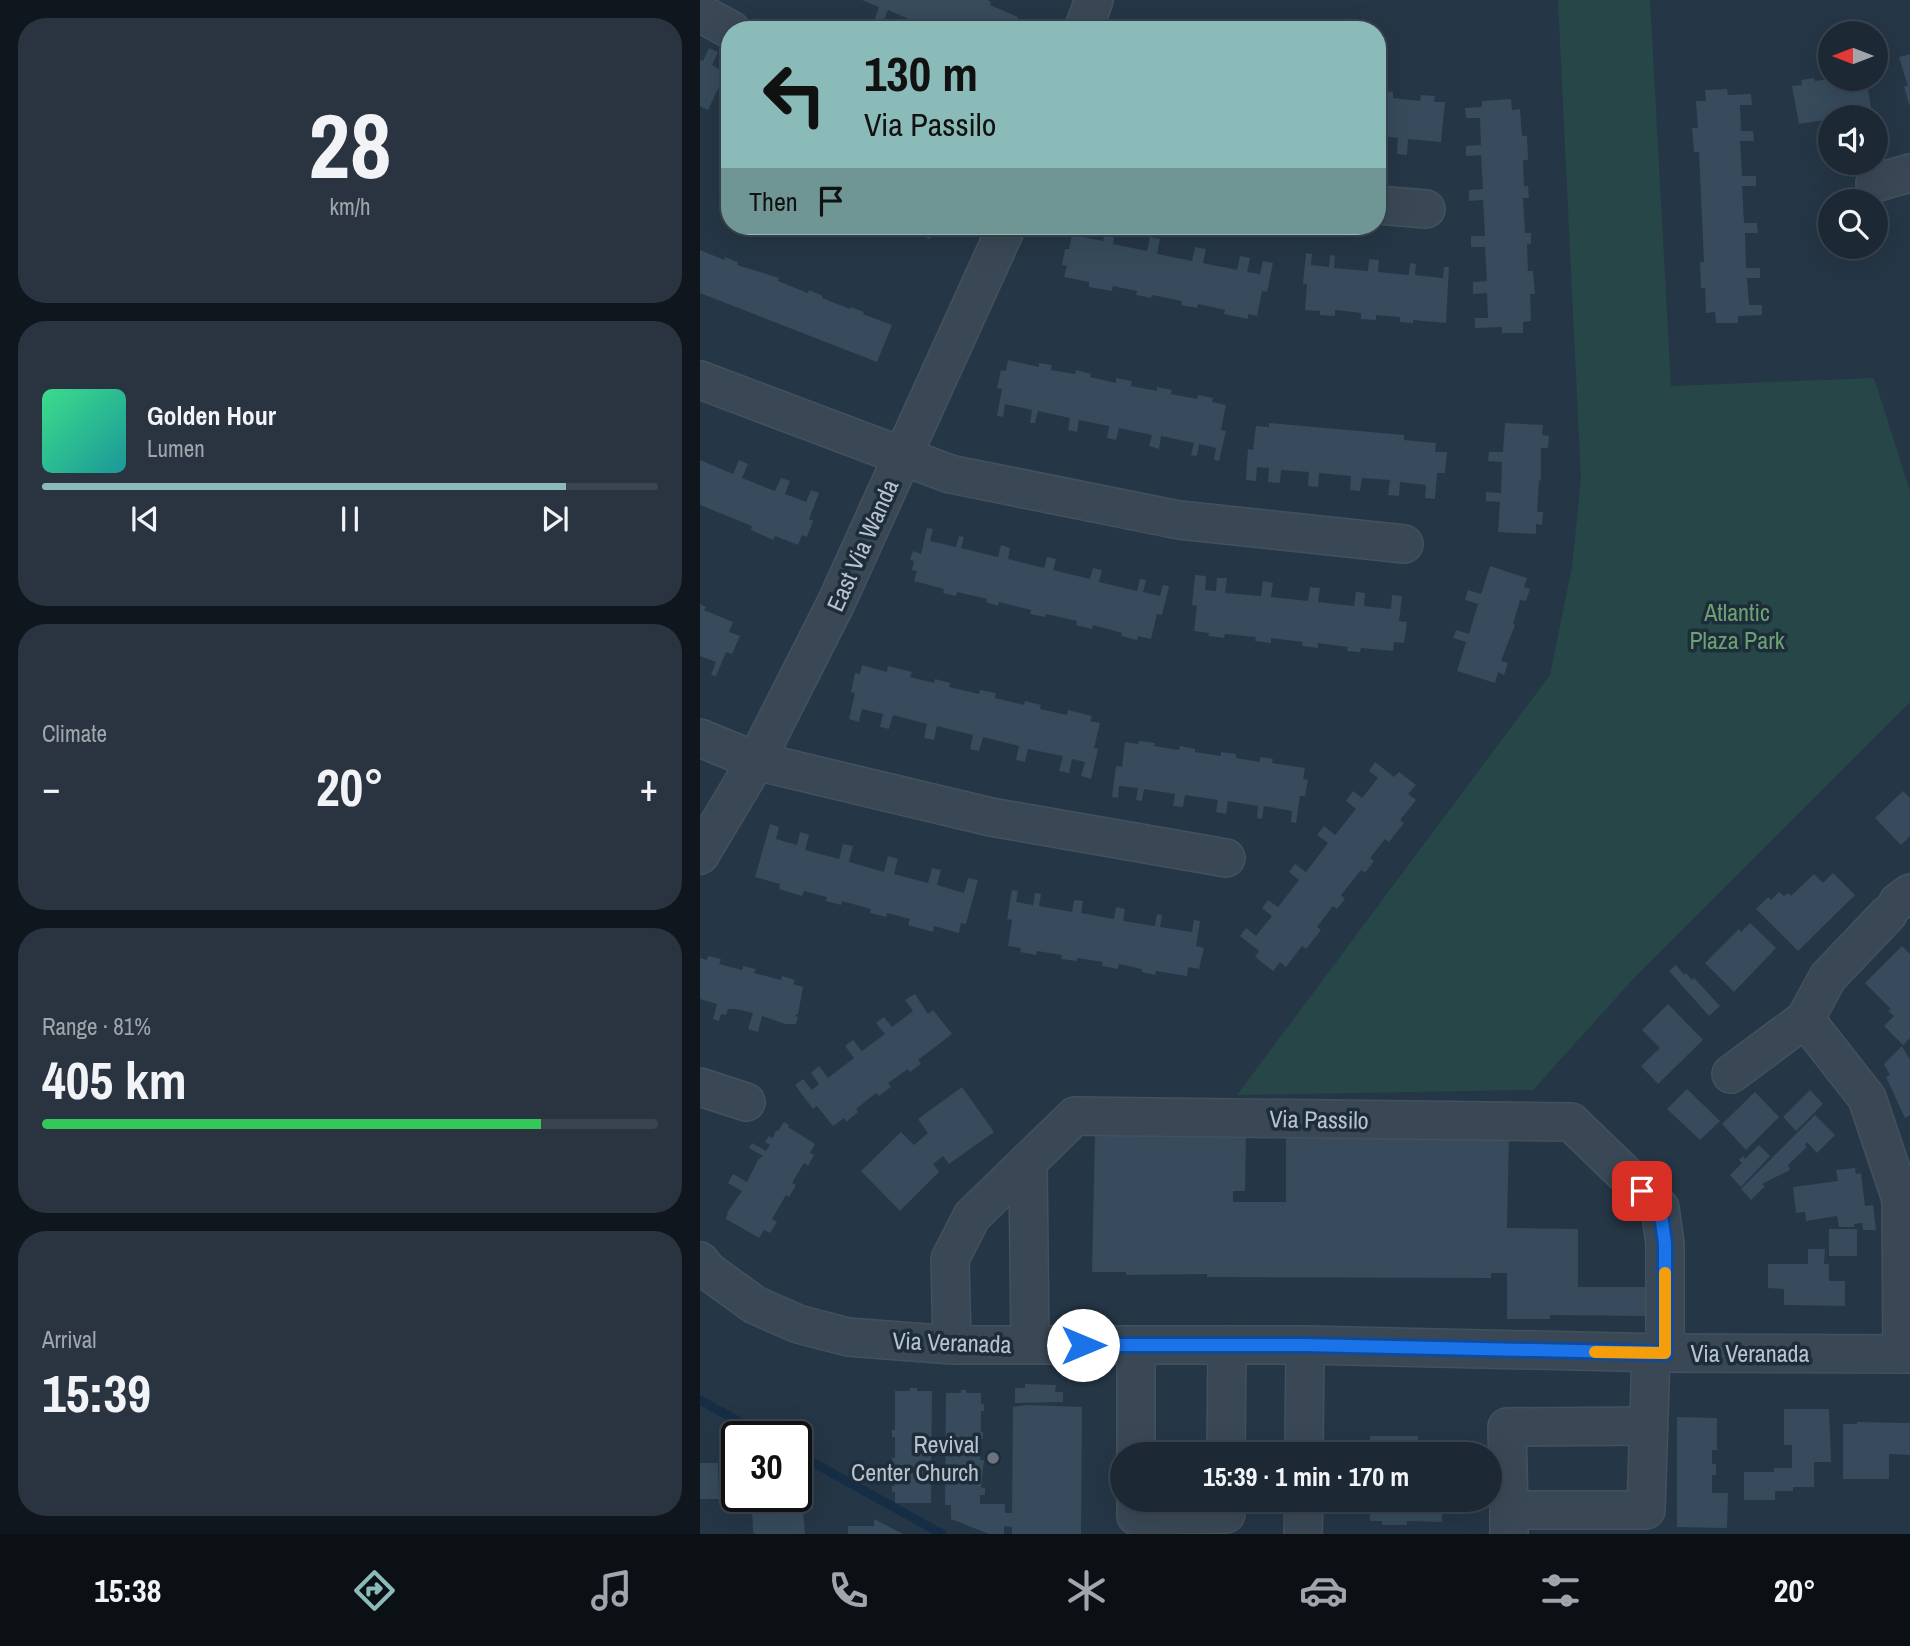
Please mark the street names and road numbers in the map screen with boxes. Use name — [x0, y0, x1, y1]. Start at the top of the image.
street label: East Via Wanda — [819, 474, 905, 616]
street label: Via Passilo — [1269, 1102, 1369, 1136]
street label: Via Veranada — [892, 1324, 1012, 1360]
street label: Via Veranada — [1691, 1337, 1810, 1369]

